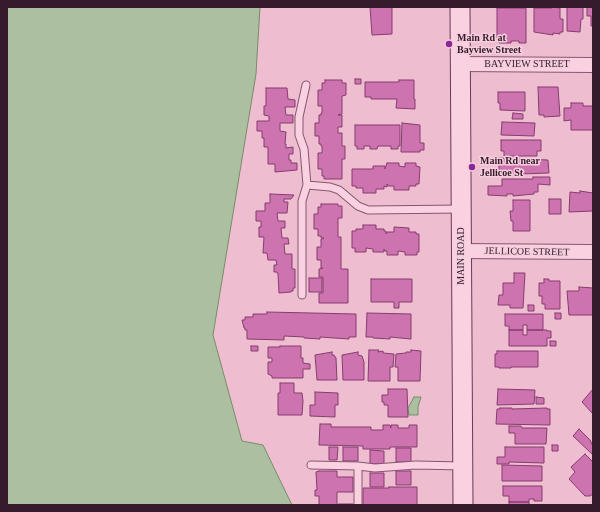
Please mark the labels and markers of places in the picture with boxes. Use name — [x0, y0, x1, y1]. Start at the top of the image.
place label: Main Rd at Bayview Street — [457, 32, 521, 56]
marker: Main Rd at Bayview Street — [444, 39, 454, 49]
place label: Main Rd near Jellicoe St — [480, 155, 540, 178]
marker: Main Rd near Jellicoe St — [467, 162, 477, 172]

